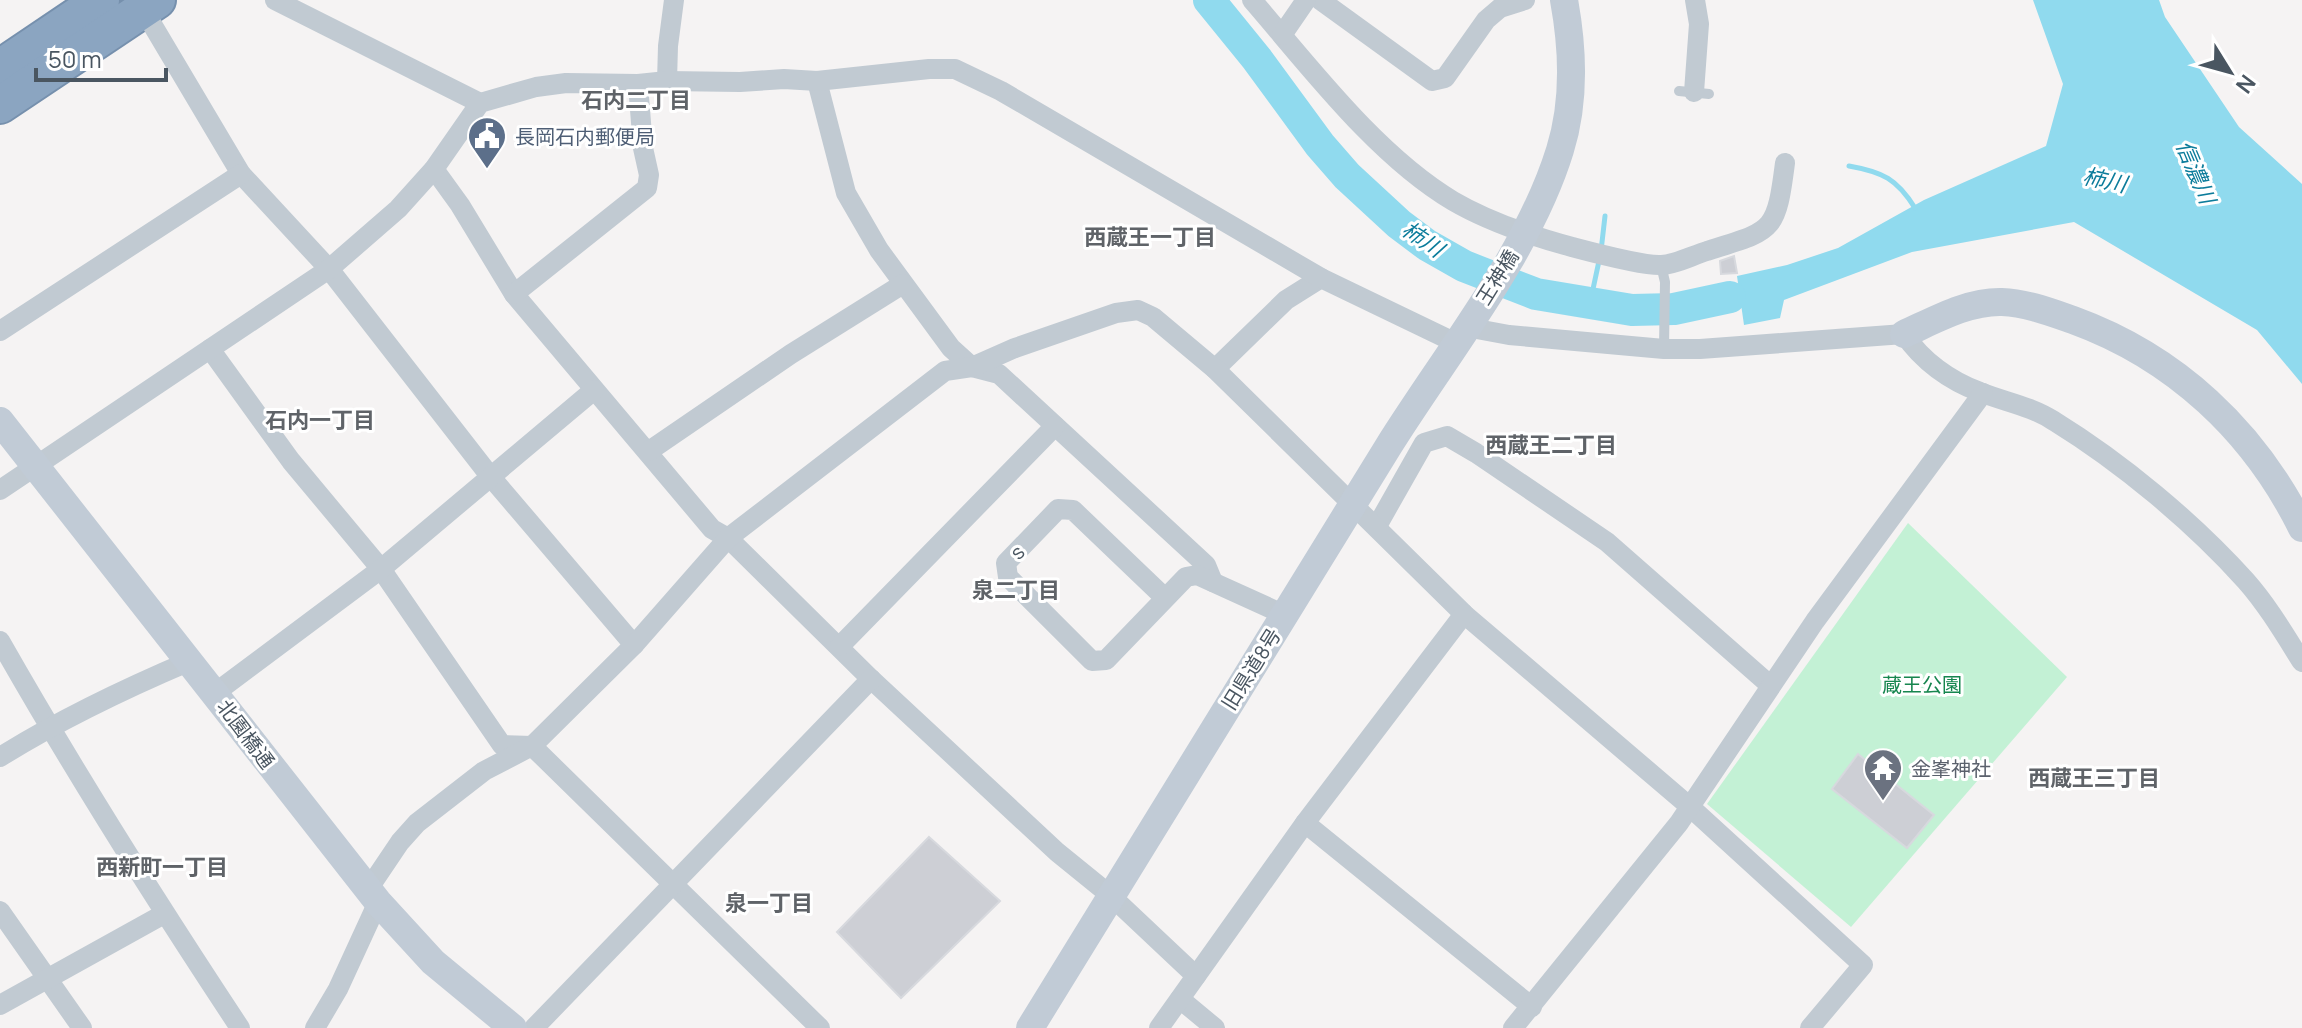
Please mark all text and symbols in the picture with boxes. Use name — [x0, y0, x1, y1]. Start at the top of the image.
scale bar — [36, 32, 166, 82]
north arrow — [2190, 32, 2270, 112]
text: 50 m — [48, 42, 102, 75]
text: N — [2229, 69, 2263, 99]
district label: 石内二丁目 — [581, 85, 691, 115]
public building icon: 長岡石内郵便局 — [466, 115, 508, 170]
place label: 長岡石内郵便局 — [515, 123, 655, 150]
water label: 信濃川 — [2169, 136, 2223, 210]
water label: 柿川 — [2080, 161, 2132, 200]
water label: 柿川 — [1396, 214, 1451, 265]
district label: 西蔵王一丁目 — [1084, 222, 1216, 252]
street label: 王神橋 — [1470, 244, 1524, 310]
district label: 石内一丁目 — [265, 405, 375, 435]
district label: 西蔵王二丁目 — [1485, 430, 1617, 460]
street label: s — [1004, 539, 1030, 565]
district label: 泉二丁目 — [972, 575, 1060, 605]
street label: 旧県道8号 — [1215, 623, 1287, 715]
park label: 蔵王公園 — [1882, 671, 1962, 698]
street label: 北園橋通 — [211, 694, 281, 774]
temple icon: 金峯神社 — [1862, 747, 1904, 802]
place label: 金峯神社 — [1911, 755, 1991, 782]
district label: 西蔵王三丁目 — [2028, 763, 2160, 793]
district label: 西新町一丁目 — [96, 852, 228, 882]
district label: 泉一丁目 — [725, 888, 813, 918]

